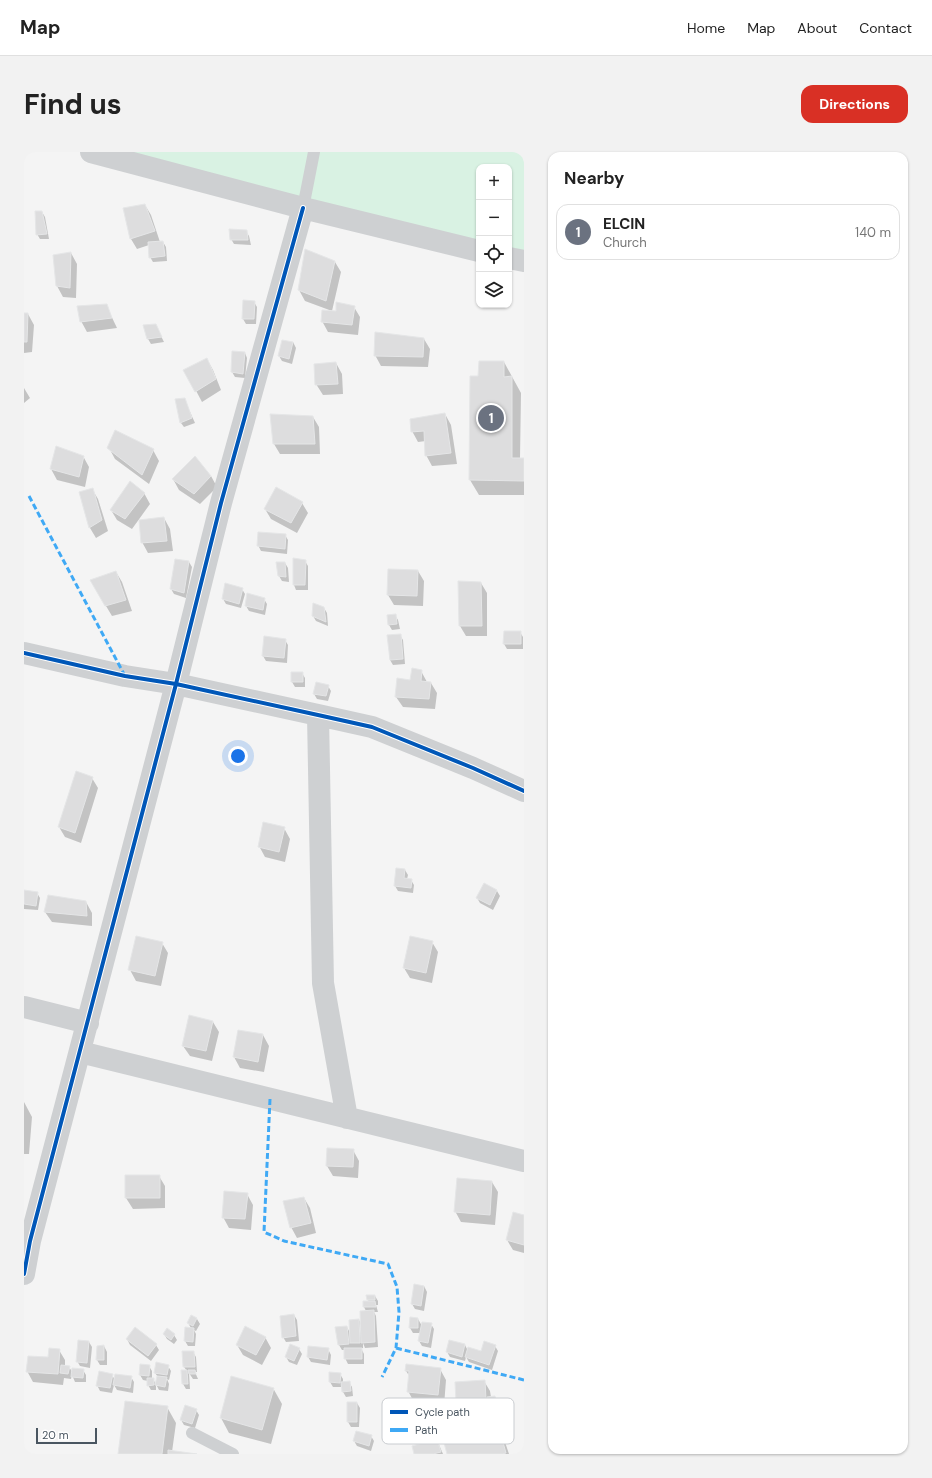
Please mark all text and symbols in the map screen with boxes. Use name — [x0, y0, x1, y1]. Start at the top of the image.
text: Map — [20, 15, 60, 40]
text: Home — [687, 19, 725, 37]
text: Map — [747, 19, 775, 37]
text: About — [797, 19, 837, 37]
text: Contact — [859, 19, 912, 37]
button: Directions — [801, 85, 908, 123]
text: Find us — [24, 86, 122, 123]
map controls — [476, 164, 512, 308]
button: + — [476, 164, 512, 200]
text: Nearby — [564, 167, 624, 189]
button: − — [476, 200, 512, 236]
text: ELCIN — [603, 214, 645, 234]
text: 1 — [576, 224, 580, 241]
text: 140 m — [855, 224, 891, 241]
text: Church — [603, 234, 647, 251]
button: locate — [476, 236, 512, 272]
button: layers — [476, 272, 512, 308]
pin: 1 — [478, 403, 504, 433]
your location — [228, 746, 248, 766]
legend — [382, 1398, 514, 1444]
text: Cycle path — [415, 1405, 470, 1419]
text: Path — [415, 1423, 438, 1437]
scale bar — [36, 1426, 97, 1445]
text: 20 m — [42, 1428, 68, 1442]

